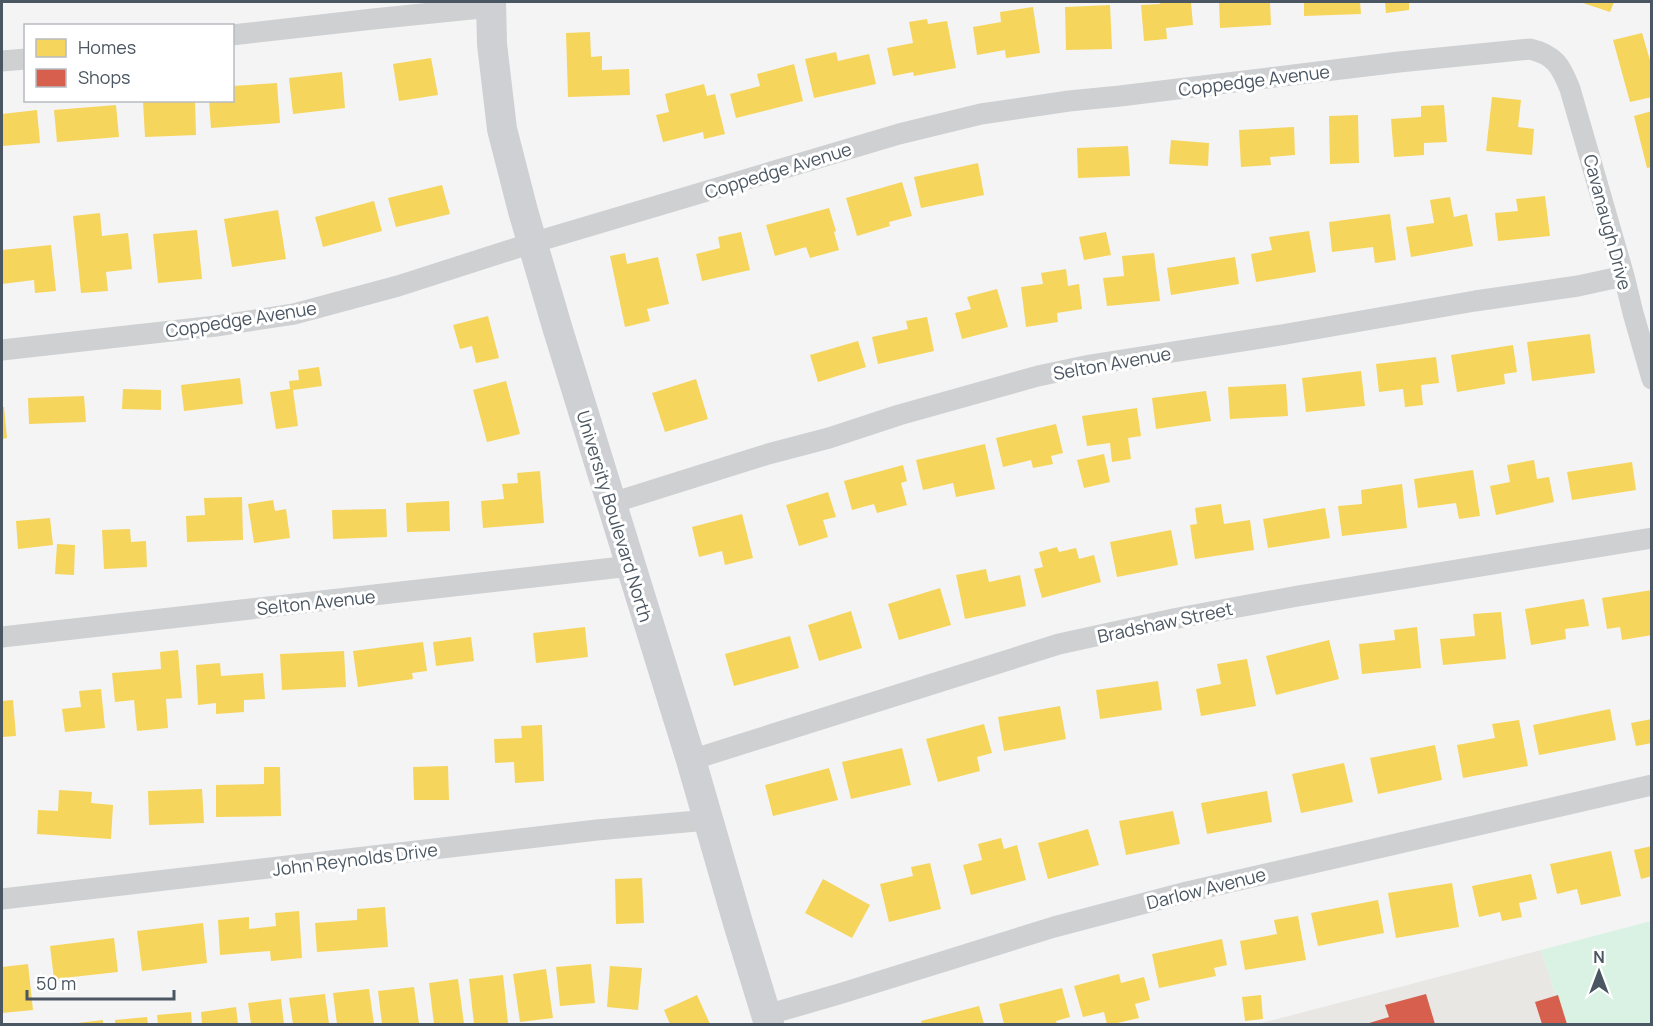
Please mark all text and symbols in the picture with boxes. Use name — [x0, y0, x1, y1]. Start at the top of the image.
legend — [24, 24, 234, 102]
text: Homes — [78, 35, 136, 59]
street label: Coppedge Avenue — [1177, 59, 1331, 101]
text: Shops — [78, 65, 130, 89]
street label: Coppedge Avenue — [702, 136, 854, 204]
street label: Cavanaugh Drive — [1578, 151, 1638, 293]
street label: Coppedge Avenue — [164, 295, 318, 343]
street label: Selton Avenue — [1051, 341, 1173, 385]
street label: University Boulevard North — [571, 407, 659, 625]
street label: Selton Avenue — [255, 584, 377, 620]
street label: Bradshaw Street — [1095, 596, 1235, 648]
street label: John Reynolds Drive — [271, 837, 439, 881]
street label: Darlow Avenue — [1144, 862, 1268, 914]
north arrow — [1569, 942, 1629, 1002]
text: N — [1593, 946, 1605, 968]
scale bar — [27, 963, 174, 1001]
text: 50 m — [36, 971, 76, 995]

